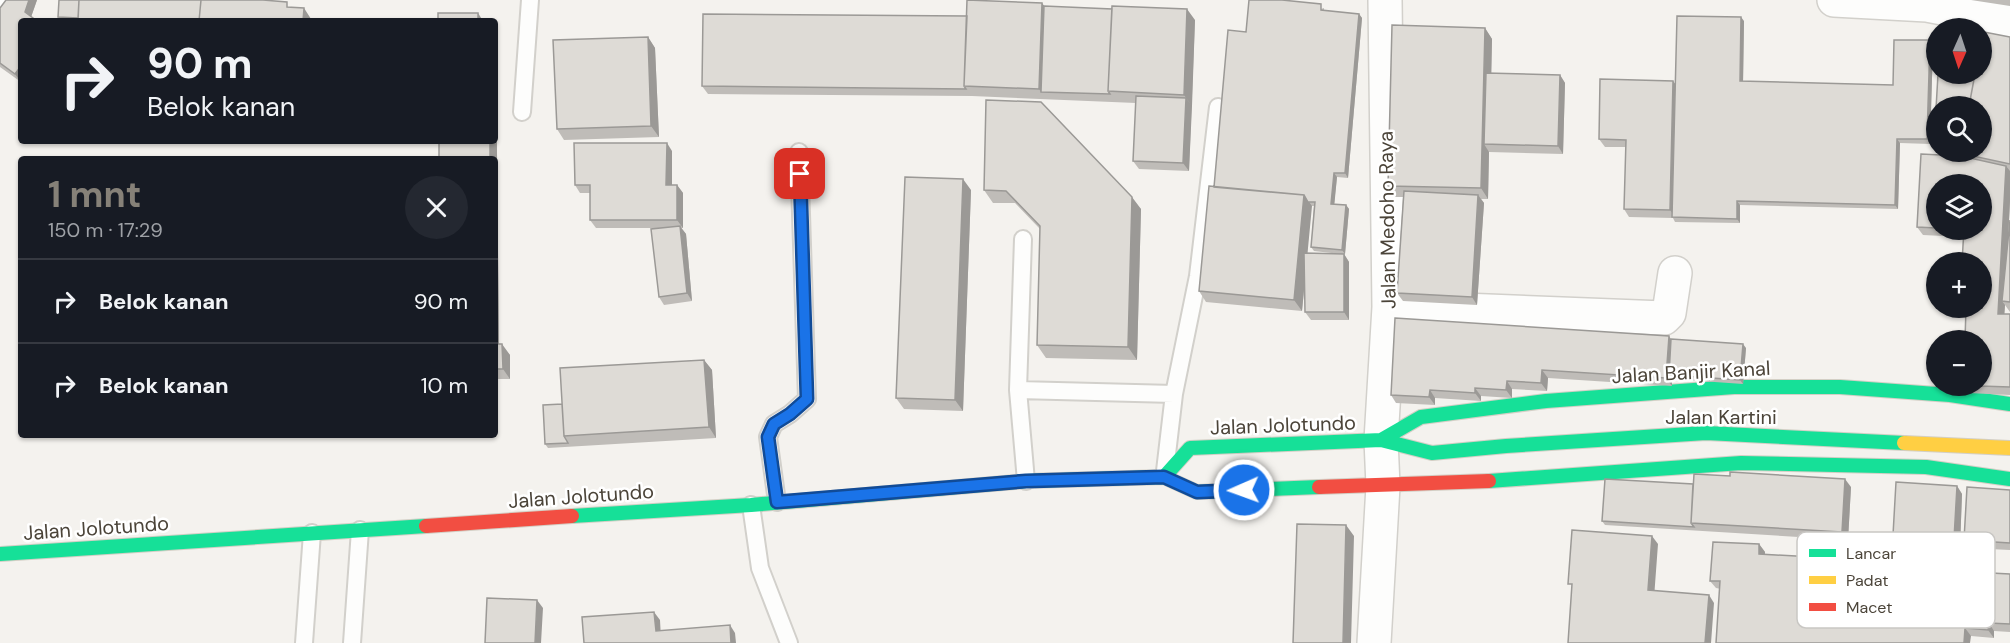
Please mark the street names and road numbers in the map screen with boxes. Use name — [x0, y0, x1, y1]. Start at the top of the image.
street label: Jalan Medoho Raya — [1372, 131, 1402, 309]
street label: Jalan Banjir Kanal — [1611, 355, 1771, 389]
street label: Jalan Kartini — [1665, 404, 1777, 430]
street label: Jalan Jolotundo — [1210, 409, 1356, 441]
street label: Jalan Jolotundo — [507, 478, 655, 514]
street label: Jalan Jolotundo — [22, 510, 170, 546]

